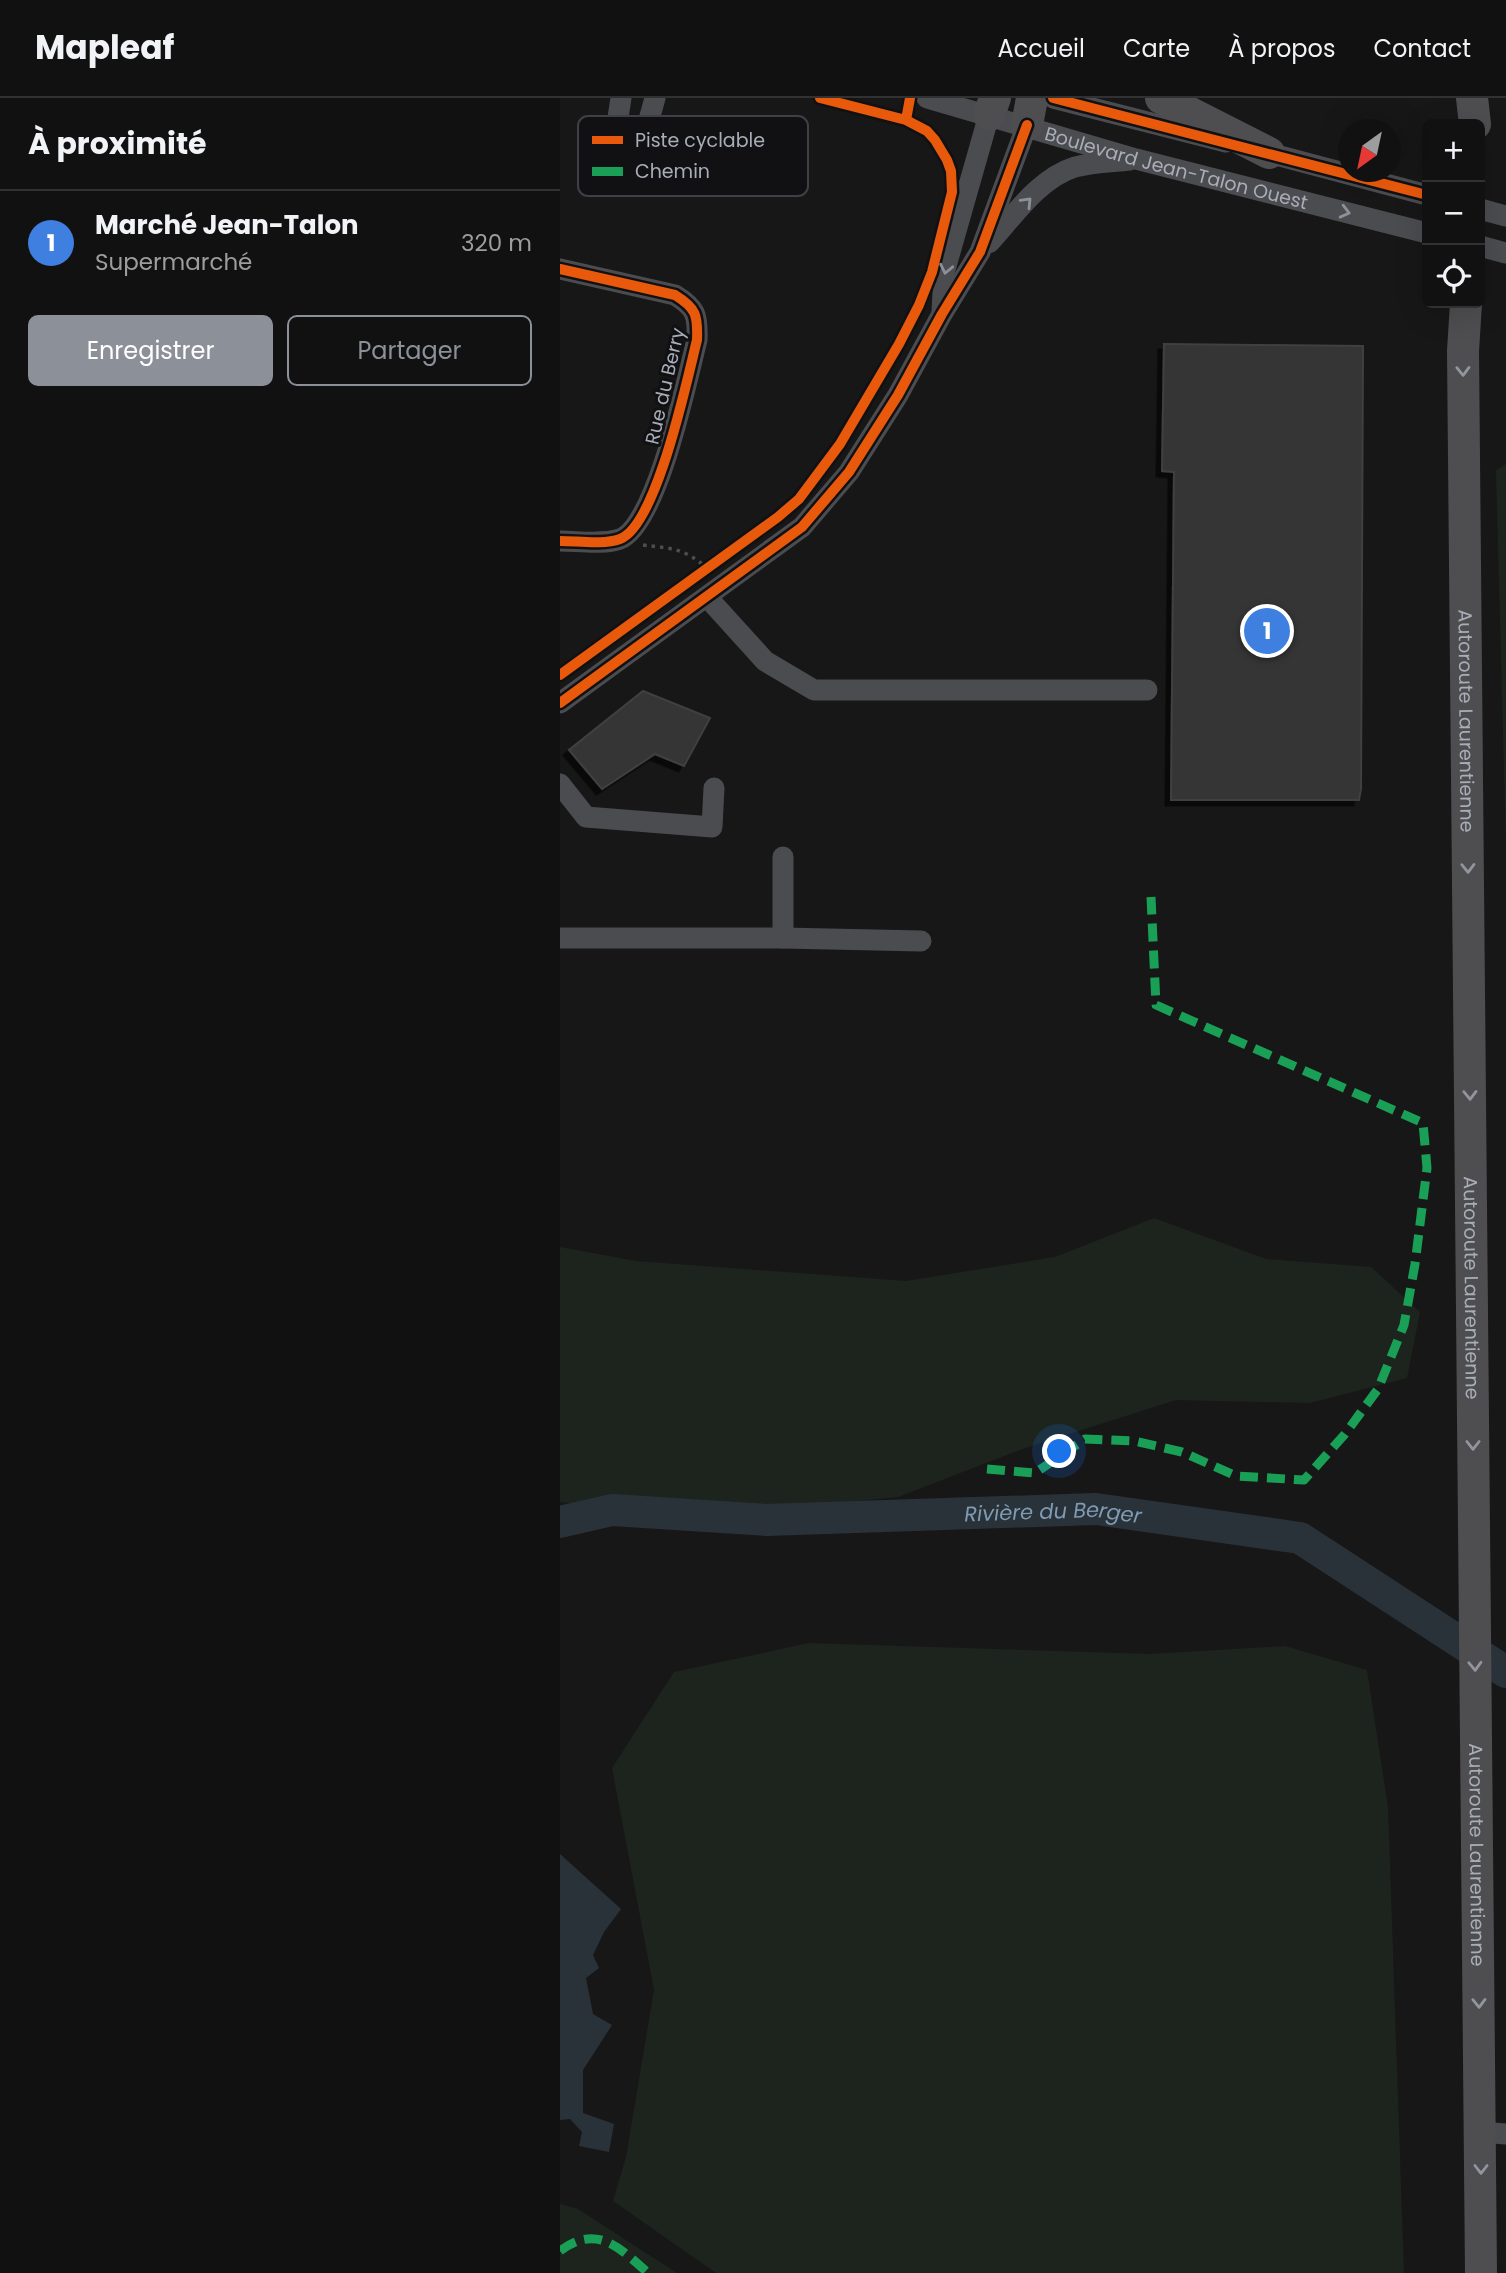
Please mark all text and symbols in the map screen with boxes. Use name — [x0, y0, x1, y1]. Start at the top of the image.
text: Mapleaf — [35, 24, 174, 71]
text: Accueil — [998, 32, 1085, 65]
text: Carte — [1123, 32, 1190, 65]
text: À propos — [1228, 32, 1335, 65]
text: Contact — [1373, 32, 1471, 65]
legend — [578, 116, 808, 196]
north arrow — [1338, 119, 1401, 182]
map controls — [1422, 119, 1485, 308]
button: + — [1422, 119, 1485, 182]
street label: Boulevard Jean-Talon Ouest — [1042, 120, 1311, 216]
text: À proximité — [28, 122, 207, 165]
text: Piste cyclable — [635, 127, 765, 154]
text: Chemin — [635, 158, 710, 185]
button: − — [1422, 182, 1485, 245]
one-way arrow — [1018, 197, 1031, 210]
one-way arrow — [1339, 204, 1351, 218]
text: Marché Jean-Talon — [95, 207, 359, 243]
text: 1 — [47, 227, 55, 259]
text: 320 m — [461, 227, 532, 259]
button: locate — [1422, 245, 1485, 308]
text: Supermarché — [95, 246, 252, 278]
one-way arrow — [939, 264, 954, 275]
button: Enregistrer — [28, 315, 273, 386]
button: Partager — [287, 315, 532, 386]
street label: Rue du Berry — [638, 325, 692, 447]
one-way arrow — [1455, 366, 1471, 377]
pin: 1 — [1244, 605, 1290, 657]
street label: Autoroute Laurentienne — [1452, 609, 1481, 833]
one-way arrow — [1460, 863, 1476, 874]
one-way arrow — [1462, 1091, 1478, 1101]
street label: Autoroute Laurentienne — [1457, 1176, 1486, 1400]
your location — [1042, 1434, 1076, 1468]
one-way arrow — [1465, 1441, 1481, 1451]
water label: Rivière du Berger — [964, 1494, 1145, 1530]
one-way arrow — [1467, 1661, 1483, 1672]
street label: Autoroute Laurentienne — [1463, 1743, 1492, 1967]
one-way arrow — [1471, 1998, 1487, 2009]
one-way arrow — [1473, 2164, 1489, 2175]

